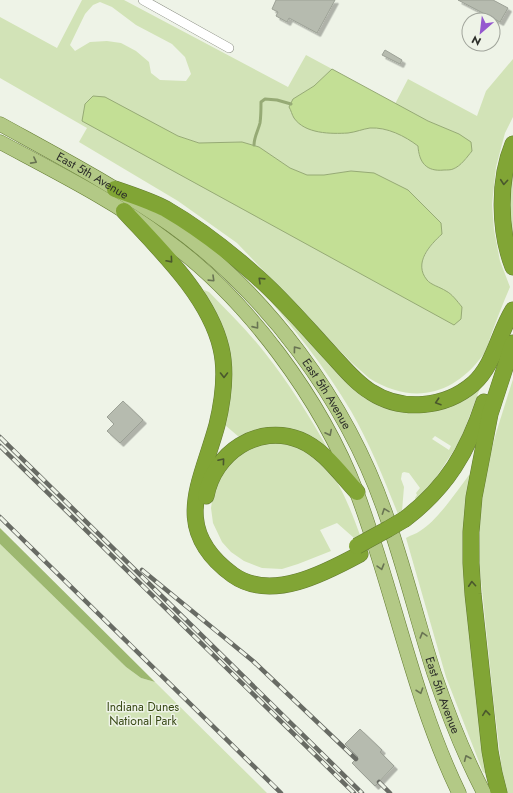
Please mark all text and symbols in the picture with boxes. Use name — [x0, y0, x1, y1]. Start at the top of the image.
north arrow — [461, 12, 501, 52]
text: N — [469, 32, 484, 50]
street label: East 5th Avenue — [53, 148, 132, 204]
one-way arrow — [30, 156, 37, 163]
one-way arrow — [499, 179, 508, 185]
one-way arrow — [165, 255, 172, 263]
one-way arrow — [207, 274, 215, 282]
one-way arrow — [258, 277, 266, 285]
one-way arrow — [252, 321, 259, 328]
one-way arrow — [294, 346, 301, 353]
street label: East 5th Avenue — [298, 355, 356, 433]
one-way arrow — [220, 372, 228, 378]
one-way arrow — [435, 397, 442, 405]
one-way arrow — [324, 429, 332, 436]
one-way arrow — [218, 458, 225, 465]
one-way arrow — [381, 508, 390, 515]
one-way arrow — [376, 563, 385, 570]
one-way arrow — [468, 581, 477, 587]
one-way arrow — [419, 632, 428, 639]
street label: East 5th Avenue — [420, 654, 465, 736]
one-way arrow — [415, 687, 424, 694]
park label: Indiana Dunes National Park — [107, 698, 179, 730]
one-way arrow — [482, 710, 491, 716]
one-way arrow — [464, 754, 472, 761]

